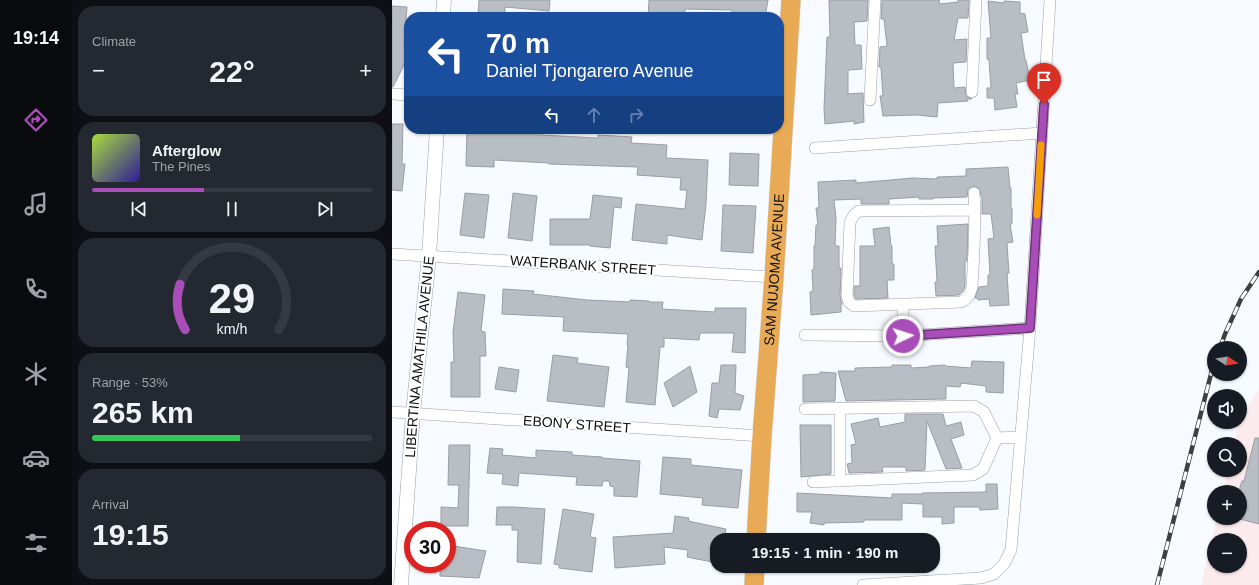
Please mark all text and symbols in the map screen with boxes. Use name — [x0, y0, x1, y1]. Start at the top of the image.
text: 19:14 — [13, 28, 59, 48]
icon: left — [420, 28, 472, 80]
text: 70 m — [486, 28, 550, 59]
text: Climate — [92, 34, 136, 49]
text: 22° — [209, 55, 255, 88]
text: − — [92, 58, 105, 83]
text: + — [359, 58, 372, 83]
text: Daniel Tjongarero Avenue — [486, 61, 693, 81]
pin — [1027, 63, 1061, 104]
icon: arrive — [1033, 69, 1055, 91]
icon: left — [541, 104, 563, 126]
icon: ahead — [583, 104, 605, 126]
icon: right — [625, 104, 647, 126]
icon: directions — [22, 106, 50, 134]
text: Afterglow — [152, 142, 221, 159]
text: The Pines — [152, 159, 211, 174]
icon: music — [22, 190, 50, 218]
street label: SAM NUJOMA AVENUE — [761, 193, 787, 346]
icon: previous — [128, 198, 150, 220]
icon: pause — [221, 198, 243, 220]
icon: next — [314, 198, 336, 220]
street label: WATERBANK STREET — [510, 252, 657, 278]
street label: LIBERTINA AMATHILA AVENUE — [402, 255, 437, 458]
icon: phone — [22, 275, 50, 303]
text: 29 — [209, 275, 255, 322]
position arrow — [882, 315, 924, 357]
text: km/h — [217, 321, 248, 337]
north arrow — [1207, 341, 1247, 381]
map controls — [1207, 341, 1247, 573]
icon: climate — [22, 360, 50, 388]
text: Range · 53% — [92, 375, 168, 390]
button: sound — [1207, 389, 1247, 429]
text: 265 km — [92, 396, 194, 429]
street label: EBONY STREET — [523, 412, 632, 436]
button: search — [1207, 437, 1247, 477]
icon: car — [22, 444, 50, 472]
button: + — [1207, 485, 1247, 525]
text: Arrival — [92, 497, 129, 512]
text: 19:15 — [92, 518, 169, 551]
speed limit sign: 30 — [404, 521, 456, 573]
icon: filters — [22, 529, 50, 557]
button: − — [1207, 533, 1247, 573]
text: 19:15 · 1 min · 190 m — [752, 544, 898, 561]

